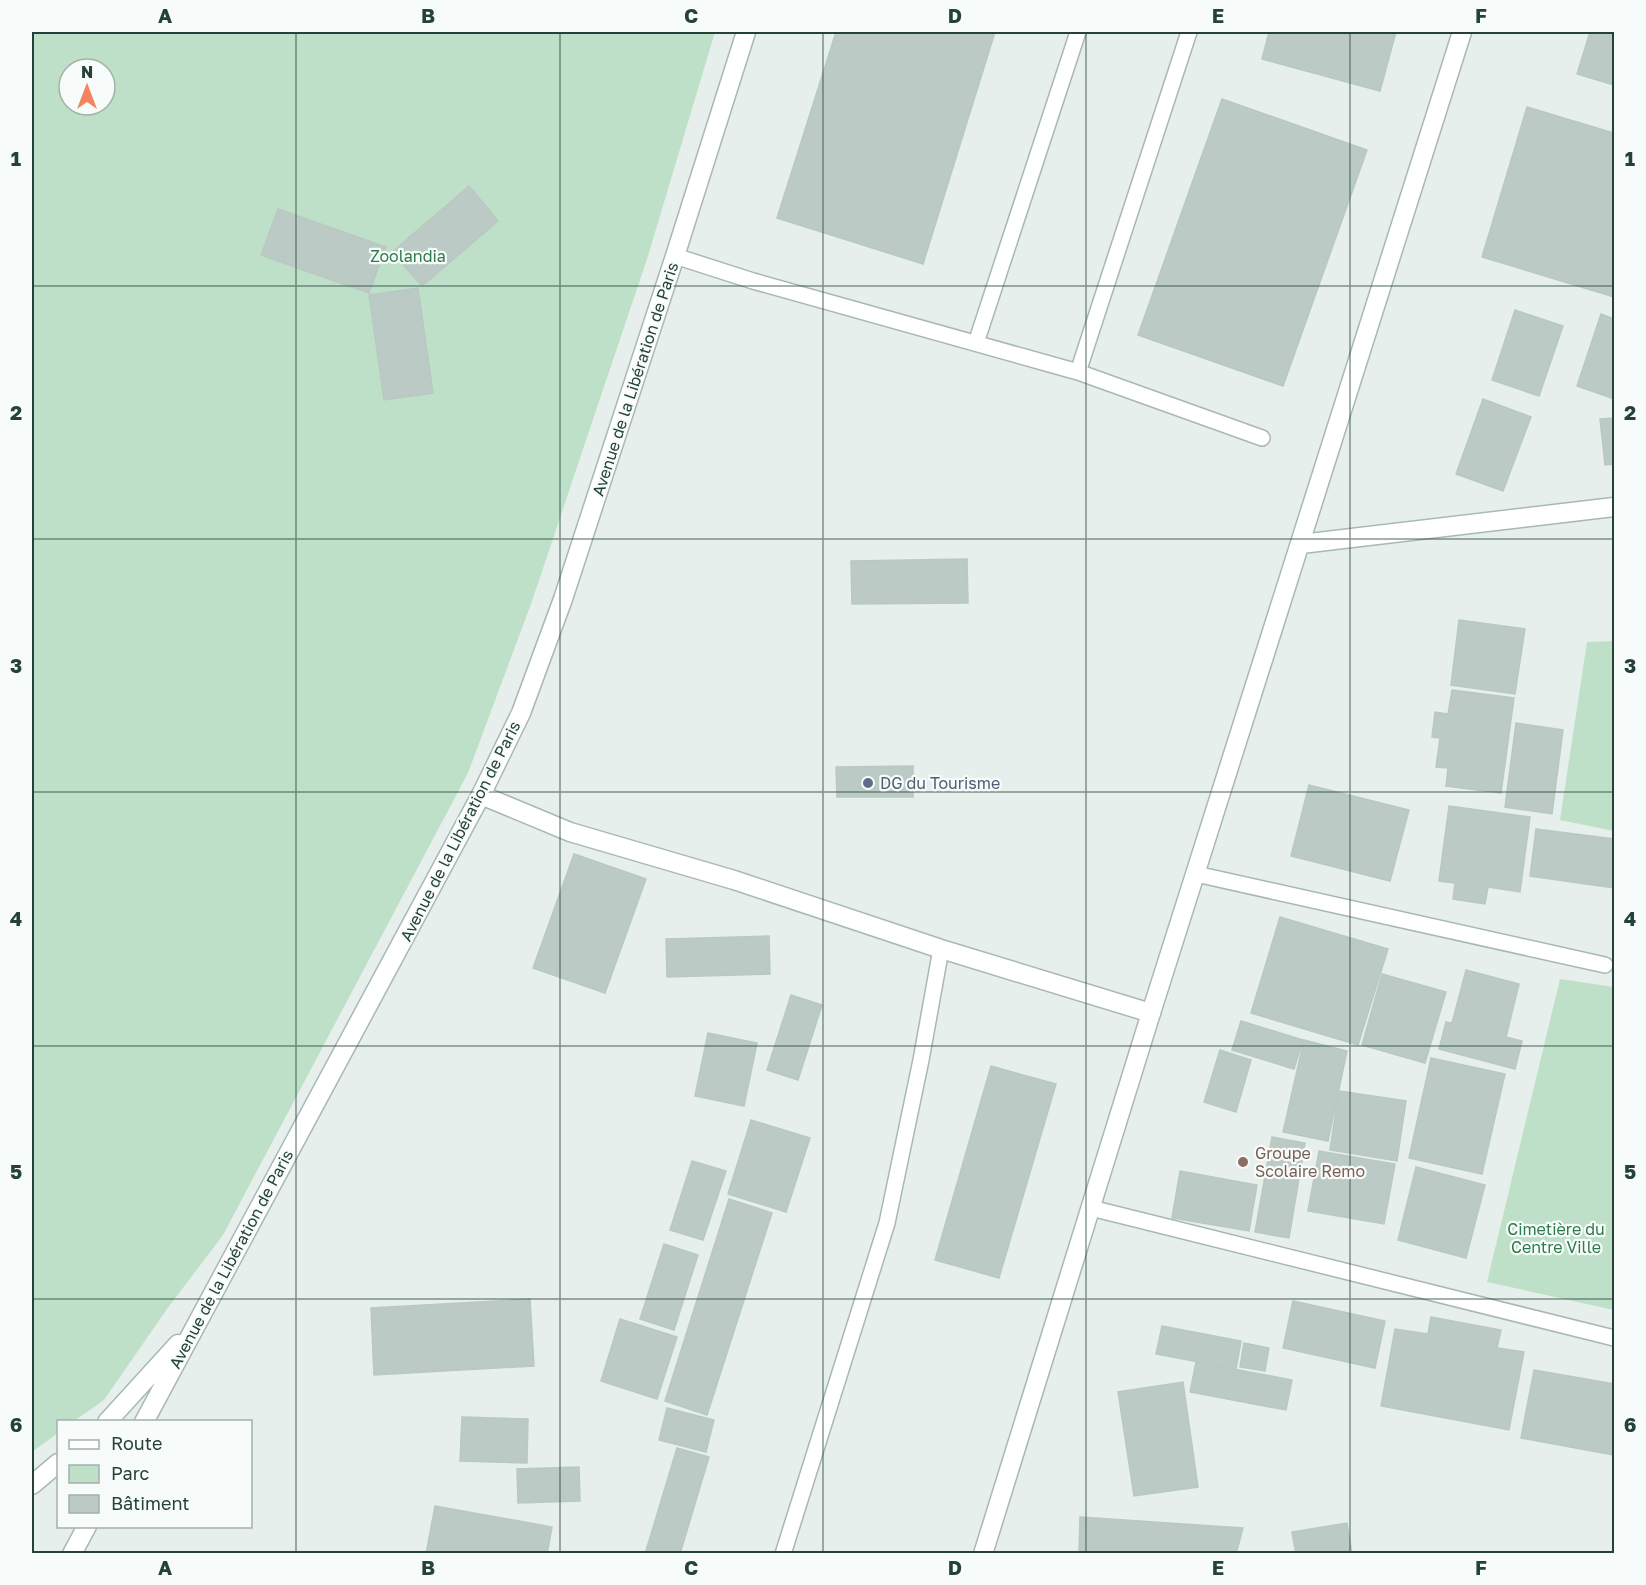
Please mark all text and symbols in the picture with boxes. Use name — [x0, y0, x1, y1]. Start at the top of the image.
text: A — [158, 3, 172, 27]
text: B — [421, 3, 435, 27]
text: C — [684, 3, 698, 27]
text: D — [948, 3, 962, 27]
text: E — [1212, 3, 1224, 27]
text: F — [1475, 3, 1487, 27]
north arrow — [57, 57, 117, 117]
text: N — [81, 62, 93, 82]
text: 1 — [11, 146, 21, 170]
text: 1 — [1625, 146, 1635, 170]
park label: Zoolandia — [370, 246, 446, 266]
street label: Avenue de la Libération de Paris — [588, 259, 682, 499]
text: 2 — [10, 400, 22, 424]
text: 2 — [1624, 400, 1636, 424]
text: 3 — [10, 653, 22, 677]
text: 3 — [1624, 653, 1636, 677]
street label: Avenue de la Libération de Paris — [396, 717, 524, 945]
place label: DG du Tourisme — [880, 773, 1000, 793]
marker: DG du Tourisme — [861, 776, 875, 790]
text: 4 — [10, 906, 22, 930]
text: 4 — [1624, 906, 1636, 930]
place label: Groupe Scolaire Remo — [1255, 1143, 1365, 1181]
street label: Avenue de la Libération de Paris — [165, 1146, 297, 1372]
marker: Groupe Scolaire Remo — [1236, 1155, 1250, 1169]
text: 5 — [10, 1159, 22, 1183]
text: 5 — [1624, 1159, 1636, 1183]
park label: Cimetière du Centre Ville — [1507, 1219, 1605, 1257]
text: 6 — [10, 1412, 22, 1436]
text: 6 — [1624, 1412, 1636, 1436]
legend — [57, 1420, 252, 1528]
text: Route — [111, 1432, 162, 1454]
text: Parc — [111, 1462, 150, 1484]
text: Bâtiment — [111, 1492, 190, 1514]
text: A — [158, 1555, 172, 1579]
text: B — [421, 1555, 435, 1579]
text: C — [684, 1555, 698, 1579]
text: D — [948, 1555, 962, 1579]
text: E — [1212, 1555, 1224, 1579]
text: F — [1475, 1555, 1487, 1579]

